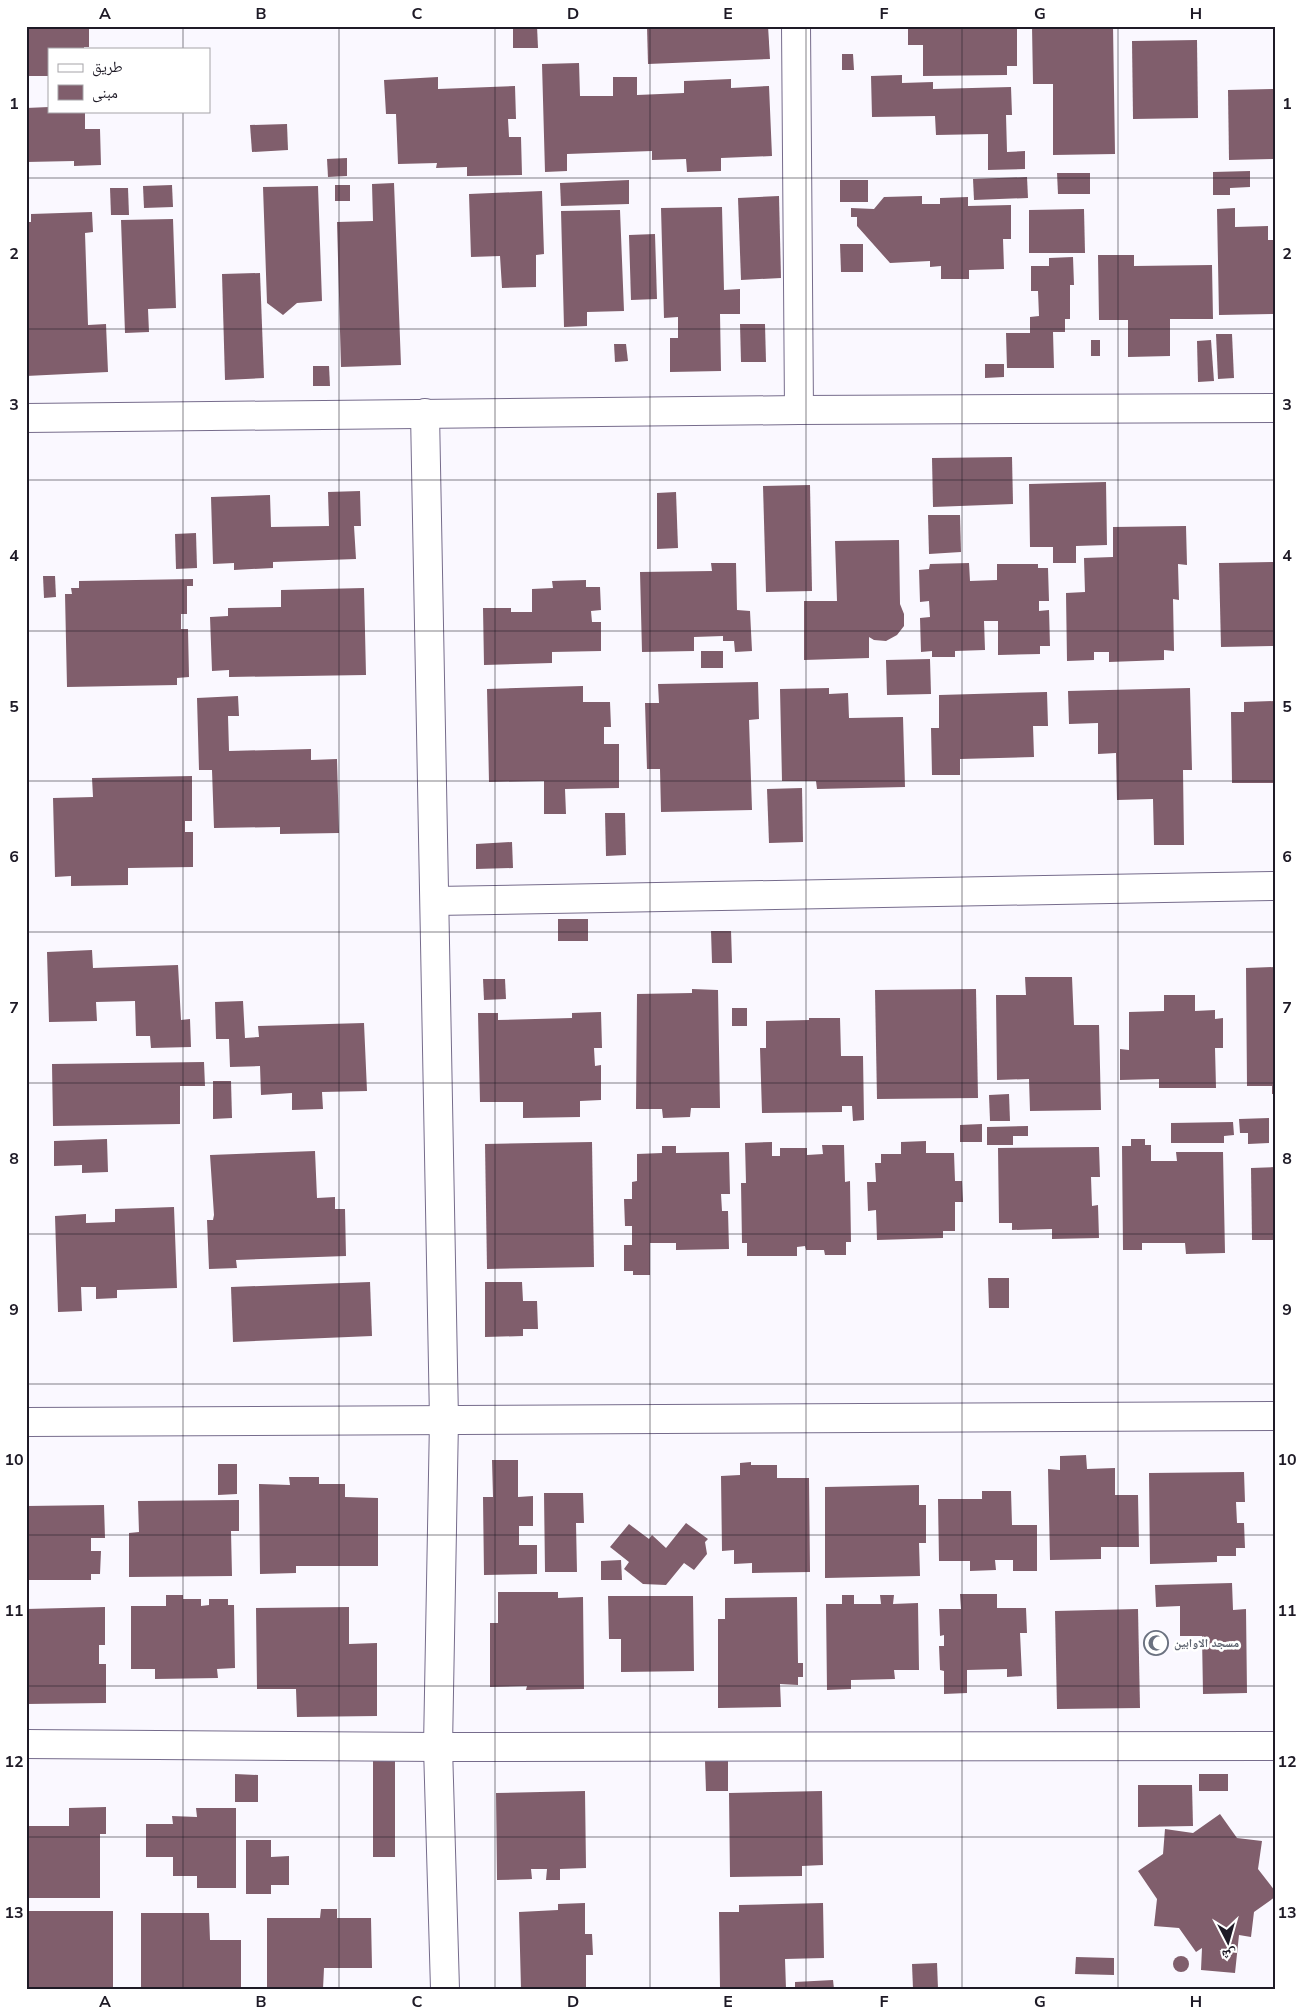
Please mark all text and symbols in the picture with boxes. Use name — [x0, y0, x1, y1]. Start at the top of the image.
text: A — [99, 3, 111, 25]
text: B — [255, 3, 267, 25]
text: C — [412, 3, 423, 25]
text: D — [567, 3, 579, 25]
text: E — [723, 3, 733, 25]
text: F — [880, 3, 889, 25]
text: G — [1034, 3, 1046, 25]
text: H — [1190, 3, 1202, 25]
legend — [48, 48, 210, 112]
text: طريق — [92, 57, 123, 77]
text: مبنى — [92, 83, 118, 103]
text: 1 — [9, 93, 19, 115]
text: 1 — [1282, 93, 1292, 115]
text: 2 — [9, 243, 19, 265]
text: 2 — [1282, 243, 1292, 265]
text: 3 — [9, 394, 19, 416]
text: 3 — [1282, 394, 1292, 416]
text: 4 — [9, 545, 19, 567]
text: 4 — [1282, 545, 1292, 567]
text: 5 — [9, 696, 19, 718]
text: 5 — [1282, 696, 1292, 718]
text: 6 — [9, 846, 19, 868]
text: 6 — [1282, 846, 1292, 868]
text: 7 — [9, 997, 19, 1019]
text: 7 — [1282, 997, 1292, 1019]
text: 8 — [9, 1148, 19, 1170]
text: 8 — [1282, 1148, 1292, 1170]
text: 9 — [9, 1299, 19, 1321]
text: 9 — [1282, 1299, 1292, 1321]
text: 10 — [4, 1449, 24, 1471]
text: 10 — [1277, 1449, 1297, 1471]
text: 11 — [4, 1600, 24, 1622]
text: 11 — [1277, 1600, 1297, 1622]
mosque icon: مسجد الاوابين — [1143, 1630, 1169, 1656]
place label: مسجد الاوابين — [1174, 1635, 1239, 1651]
text: 12 — [4, 1751, 24, 1773]
text: 12 — [1277, 1751, 1297, 1773]
text: 13 — [4, 1902, 24, 1924]
text: 13 — [1277, 1902, 1297, 1924]
north arrow — [1204, 1918, 1254, 1968]
text: ش — [1221, 1944, 1238, 1965]
text: A — [99, 1991, 111, 2013]
text: B — [255, 1991, 267, 2013]
text: C — [412, 1991, 423, 2013]
text: D — [567, 1991, 579, 2013]
text: E — [723, 1991, 733, 2013]
text: F — [880, 1991, 889, 2013]
text: G — [1034, 1991, 1046, 2013]
text: H — [1190, 1991, 1202, 2013]

